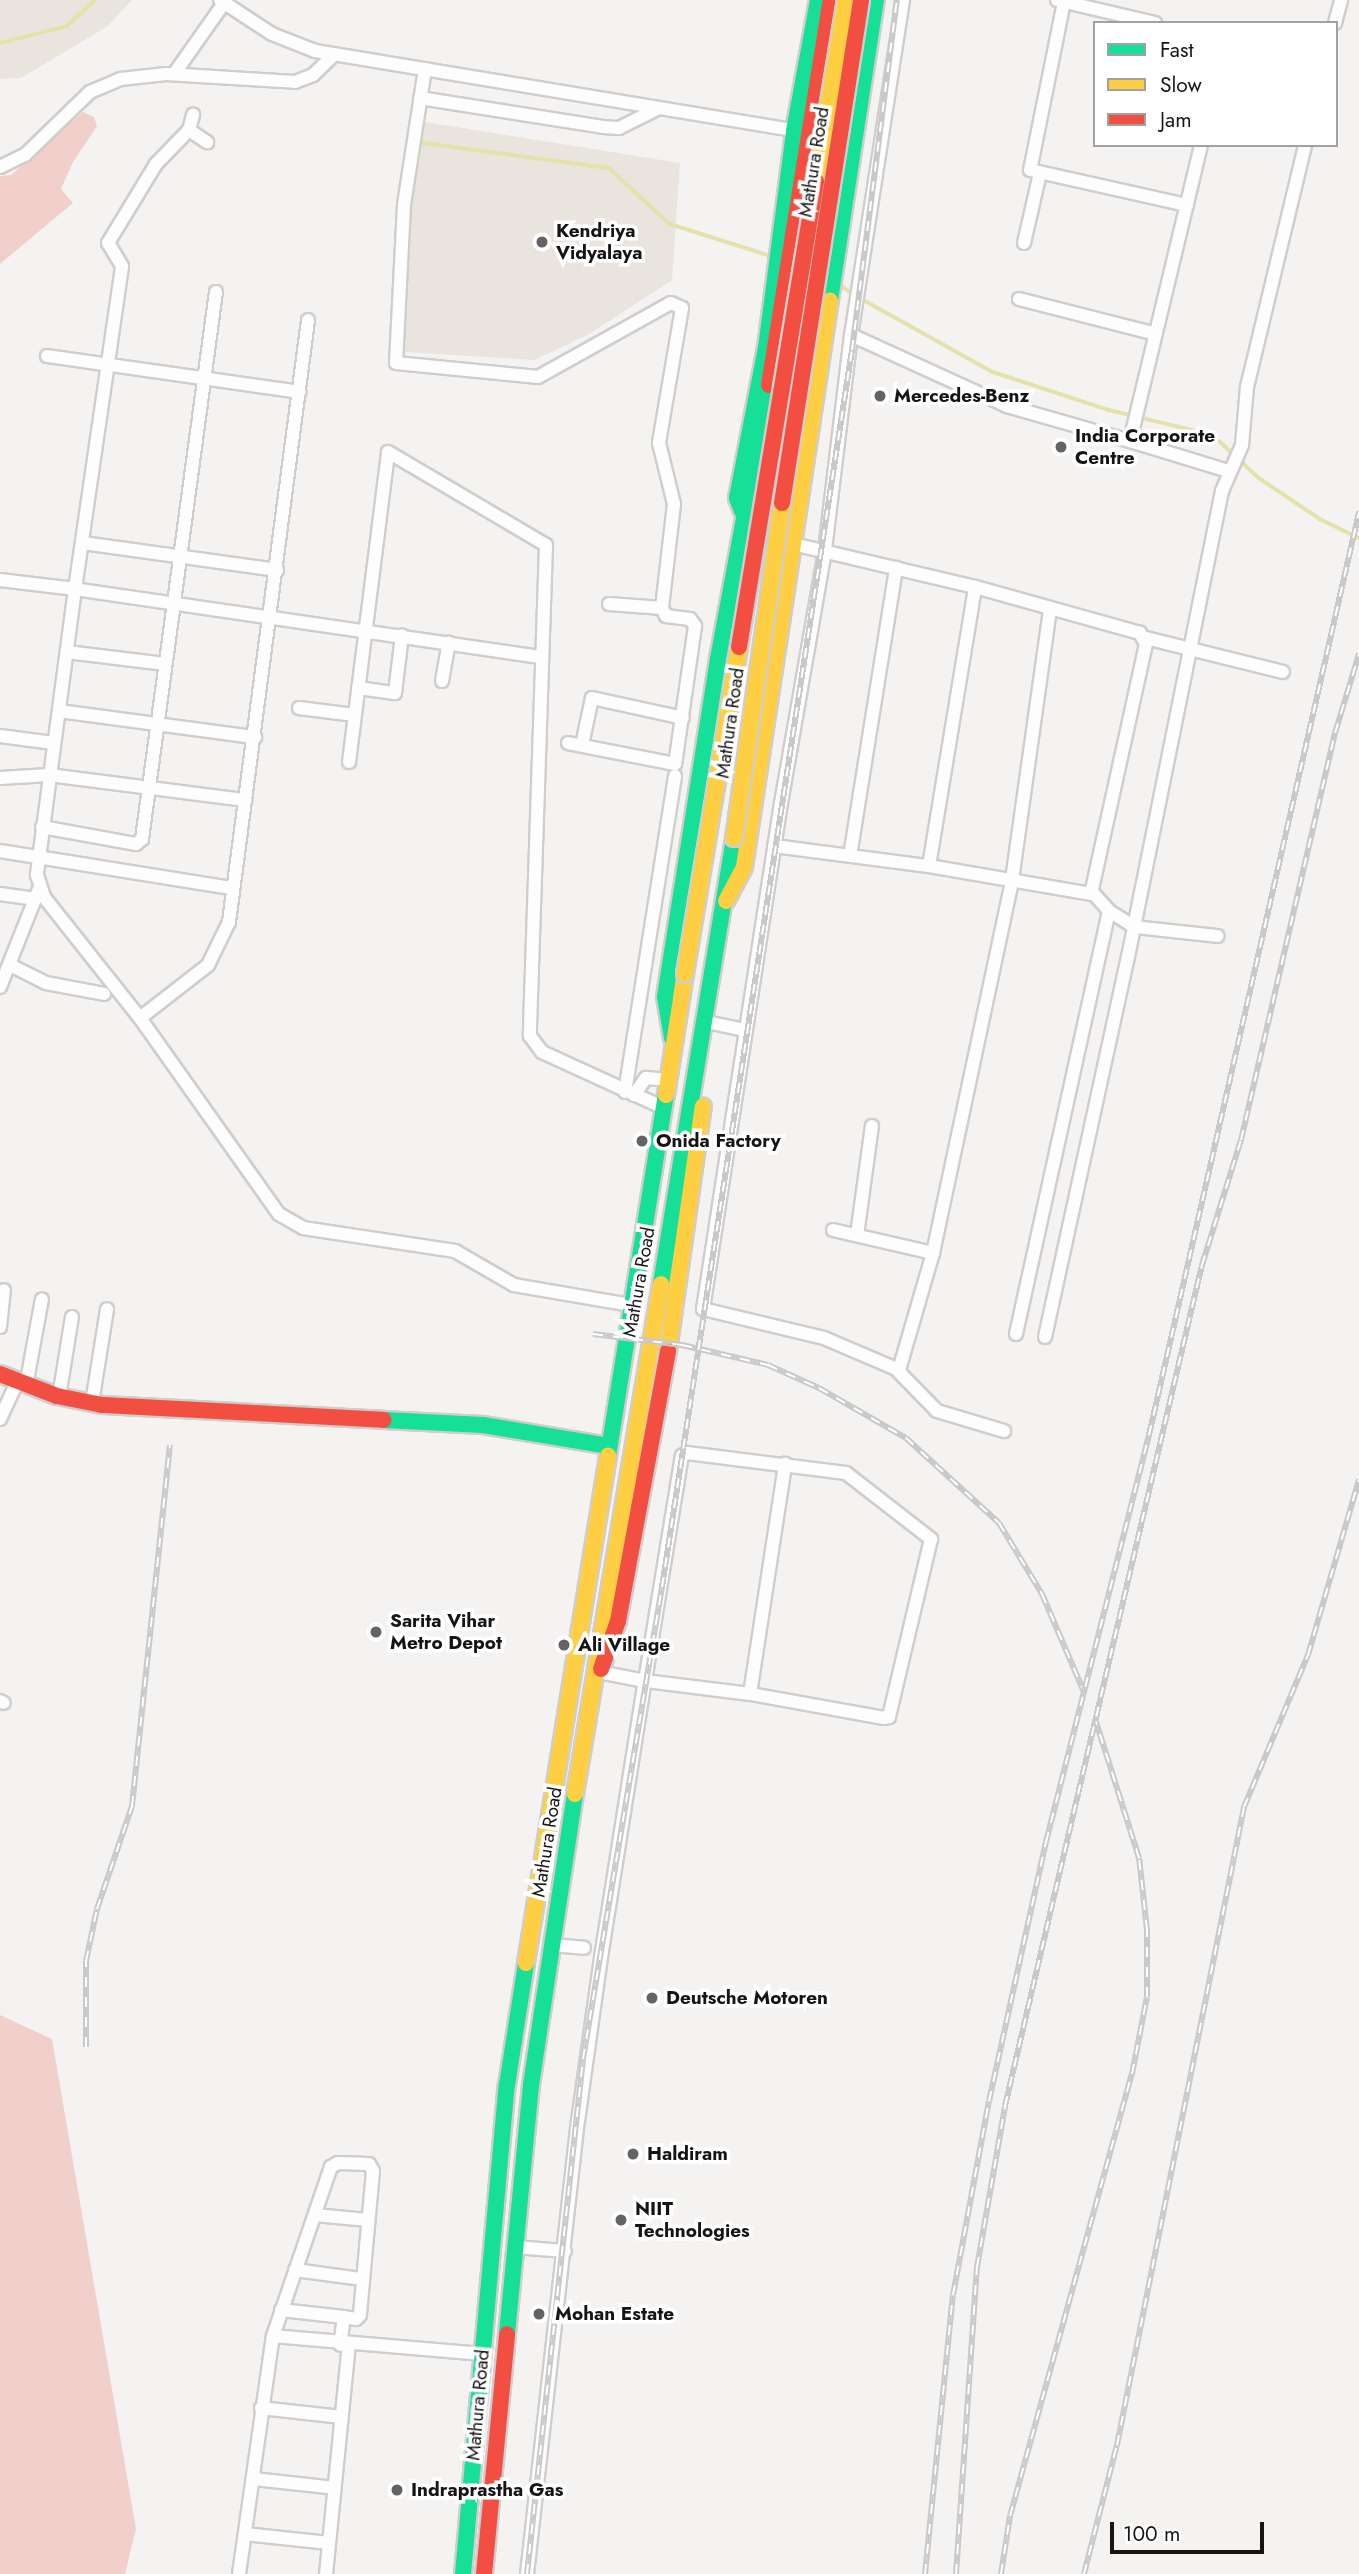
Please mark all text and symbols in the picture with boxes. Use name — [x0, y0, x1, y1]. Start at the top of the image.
legend — [1093, 21, 1338, 147]
text: Fast — [1160, 35, 1193, 65]
text: Slow — [1160, 70, 1202, 100]
street label: Mathura Road — [794, 105, 834, 219]
text: Jam — [1160, 105, 1192, 135]
place label: Kendriya Vidyalaya — [556, 220, 642, 264]
marker: Kendriya Vidyalaya — [534, 234, 550, 250]
place label: Mercedes-Benz — [894, 385, 1029, 407]
marker: Mercedes-Benz — [872, 388, 888, 404]
place label: India Corporate Centre — [1075, 425, 1215, 469]
marker: India Corporate Centre — [1053, 439, 1069, 455]
street label: Mathura Road — [711, 666, 749, 780]
place label: Onida Factory — [656, 1130, 781, 1152]
marker: Onida Factory — [634, 1133, 650, 1149]
street label: Mathura Road — [618, 1225, 660, 1339]
place label: Sarita Vihar Metro Depot — [390, 1610, 502, 1654]
marker: Sarita Vihar Metro Depot — [368, 1624, 384, 1640]
place label: Ali Village — [578, 1634, 670, 1656]
marker: Ali Village — [556, 1637, 572, 1653]
street label: Mathura Road — [527, 1785, 567, 1899]
place label: Deutsche Motoren — [666, 1987, 828, 2009]
marker: Deutsche Motoren — [644, 1990, 660, 2006]
place label: Haldiram — [647, 2143, 728, 2165]
marker: Haldiram — [625, 2146, 641, 2162]
place label: NIIT Technologies — [635, 2198, 750, 2242]
marker: NIIT Technologies — [613, 2212, 629, 2228]
place label: Mohan Estate — [555, 2303, 674, 2325]
marker: Mohan Estate — [529, 2304, 549, 2324]
street label: Mathura Road — [462, 2349, 494, 2461]
place label: Indraprastha Gas — [411, 2479, 563, 2501]
marker: Indraprastha Gas — [389, 2482, 405, 2498]
scale bar — [1114, 2508, 1268, 2552]
text: 100 m — [1123, 2519, 1180, 2549]

